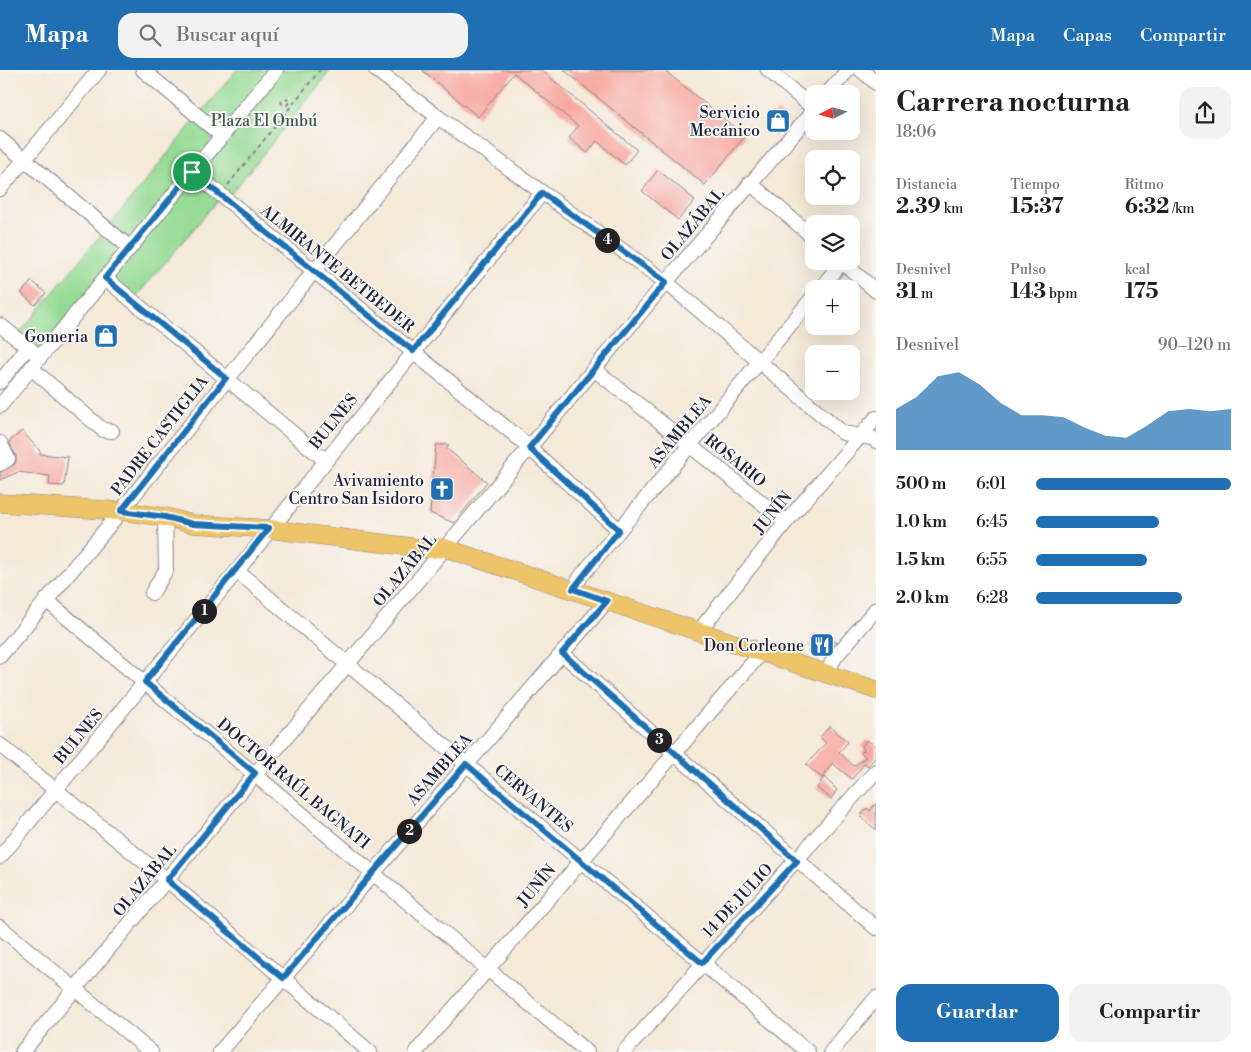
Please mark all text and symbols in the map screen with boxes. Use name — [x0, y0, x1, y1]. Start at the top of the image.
search box — [118, 13, 468, 58]
text: Mapa — [25, 20, 88, 50]
icon: search — [136, 21, 164, 49]
text: Buscar aquí — [176, 23, 279, 47]
text: Mapa — [991, 24, 1035, 47]
text: Capas — [1063, 24, 1112, 47]
text: Compartir — [1140, 24, 1226, 47]
north arrow — [805, 85, 860, 140]
map controls — [805, 85, 860, 400]
text: Carrera nocturna — [896, 85, 1130, 120]
button: share — [1179, 87, 1231, 139]
place label: Servicio Mecánico — [690, 103, 760, 141]
shop icon: Servicio Mecánico — [765, 108, 791, 134]
park label: Plaza El Ombú — [211, 111, 317, 131]
text: 18:06 — [896, 122, 936, 142]
button: locate — [805, 150, 860, 205]
pin — [171, 151, 213, 193]
icon: arrive — [178, 158, 206, 186]
text: Distancia — [896, 176, 957, 194]
text: Tiempo — [1010, 176, 1060, 194]
text: Ritmo — [1125, 176, 1164, 194]
street label: OLAZÁBAL — [655, 183, 729, 265]
text: 2.39 — [896, 194, 941, 220]
text: 15:37 — [1010, 194, 1064, 220]
text: 6:32 — [1125, 194, 1169, 220]
street label: ALMIRANTE BETBEDER — [256, 200, 419, 337]
text: km — [941, 200, 963, 218]
text: /km — [1169, 200, 1195, 218]
button: layers — [805, 215, 860, 270]
pin: 4 — [594, 228, 620, 252]
text: 4 — [603, 231, 612, 249]
text: Desnivel — [896, 261, 951, 279]
text: Pulso — [1010, 261, 1046, 279]
text: kcal — [1125, 261, 1150, 279]
text: 31 — [896, 279, 918, 305]
text: 143 — [1010, 279, 1046, 305]
text: 175 — [1125, 279, 1158, 305]
button: + — [805, 280, 860, 335]
text: m — [918, 285, 933, 303]
text: bpm — [1046, 285, 1077, 303]
shop icon: Gomeria — [93, 323, 119, 349]
place label: Gomeria — [25, 327, 89, 347]
text: Desnivel — [896, 335, 959, 355]
text: 90–120 m — [1158, 335, 1231, 355]
button: − — [805, 345, 860, 400]
street label: PADRE CASTIGLIA — [107, 371, 213, 499]
street label: BULNES — [305, 390, 362, 454]
street label: ASAMBLEA — [643, 390, 717, 473]
street label: ROSARIO — [701, 430, 770, 492]
place label: Avivamiento Centro San Isidoro — [288, 471, 424, 509]
text: 500 m — [896, 474, 946, 494]
text: 6:01 — [976, 474, 1006, 494]
church icon: Avivamiento Centro San Isidoro — [429, 476, 455, 502]
street label: JUNÍN — [747, 486, 796, 539]
text: 1.0 km — [896, 512, 947, 532]
text: 6:45 — [976, 512, 1008, 532]
street label: OLAZÁBAL — [367, 529, 441, 611]
text: 1.5 km — [896, 550, 945, 570]
text: 6:55 — [976, 550, 1007, 570]
text: 2.0 km — [896, 588, 949, 608]
text: 6:28 — [976, 588, 1008, 608]
pin: 1 — [192, 598, 216, 624]
text: 1 — [201, 602, 208, 620]
restaurant icon: Don Corleone — [809, 632, 835, 658]
place label: Don Corleone — [704, 636, 804, 656]
street label: BULNES — [49, 705, 107, 769]
street label: DOCTOR RAÚL BAGNATI — [213, 712, 375, 854]
pin: 3 — [646, 728, 672, 752]
street label: ASAMBLEA — [402, 729, 477, 811]
text: 3 — [655, 731, 664, 749]
street label: CERVANTES — [490, 760, 577, 837]
pin: 2 — [396, 818, 422, 844]
text: 2 — [405, 822, 414, 840]
street label: OLAZÁBAL — [107, 839, 181, 921]
street label: JUNÍN — [511, 859, 560, 912]
street label: 14 DE JULIO — [698, 859, 777, 942]
button: Guardar — [896, 984, 1059, 1042]
button: Compartir — [1069, 984, 1231, 1042]

